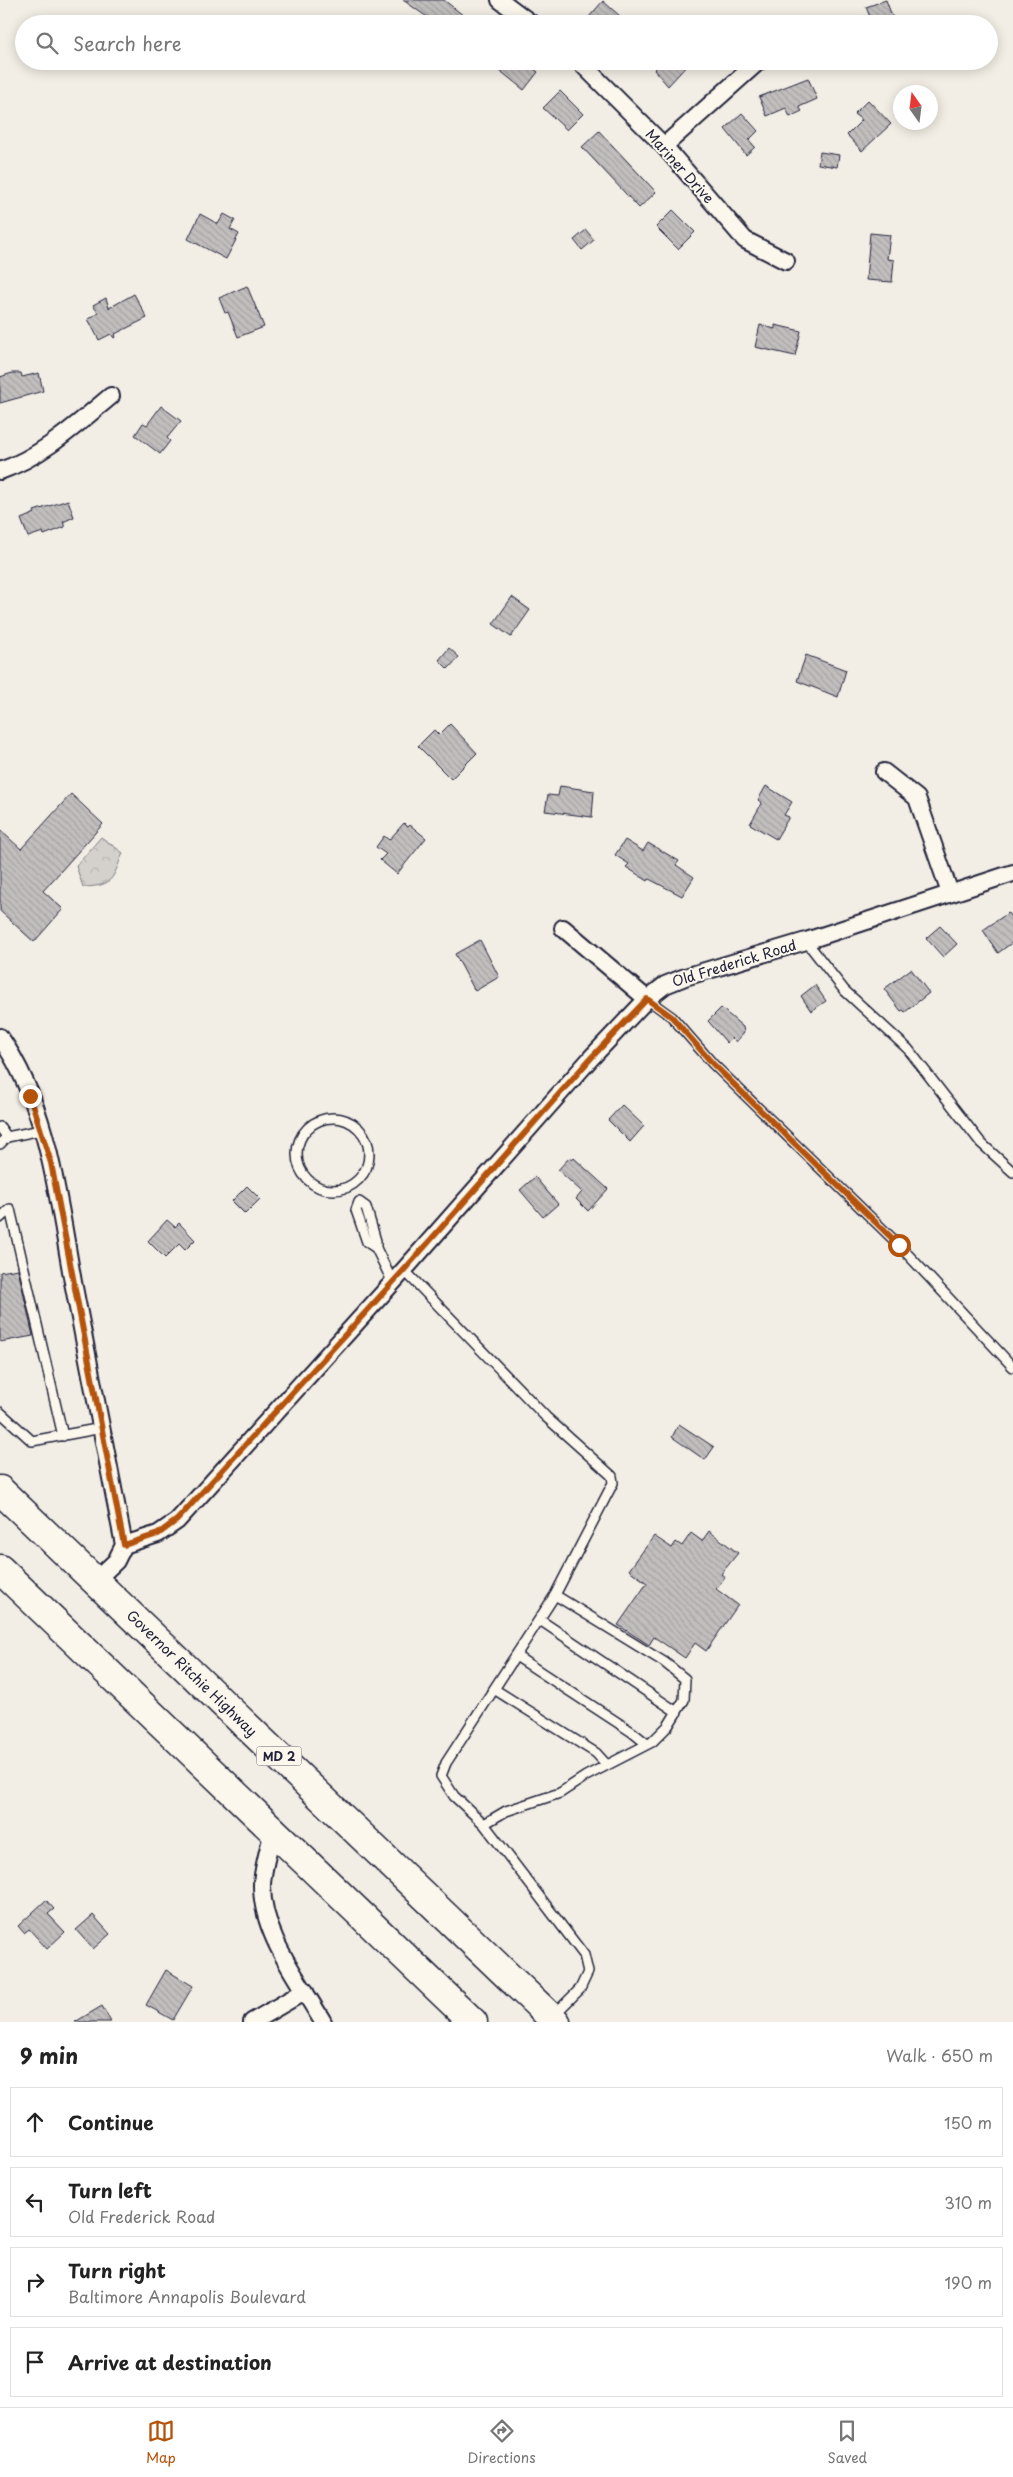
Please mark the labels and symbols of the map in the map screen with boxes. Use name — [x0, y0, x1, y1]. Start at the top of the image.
north arrow — [893, 85, 938, 130]
street label: Mariner Drive — [641, 124, 719, 208]
street label: Old Frederick Road — [669, 934, 799, 992]
route end — [19, 1085, 42, 1108]
route start — [888, 1234, 911, 1257]
street label: Governor Ritchie Highway — [122, 1605, 262, 1741]
road number: MD 2 — [256, 1746, 302, 1765]

